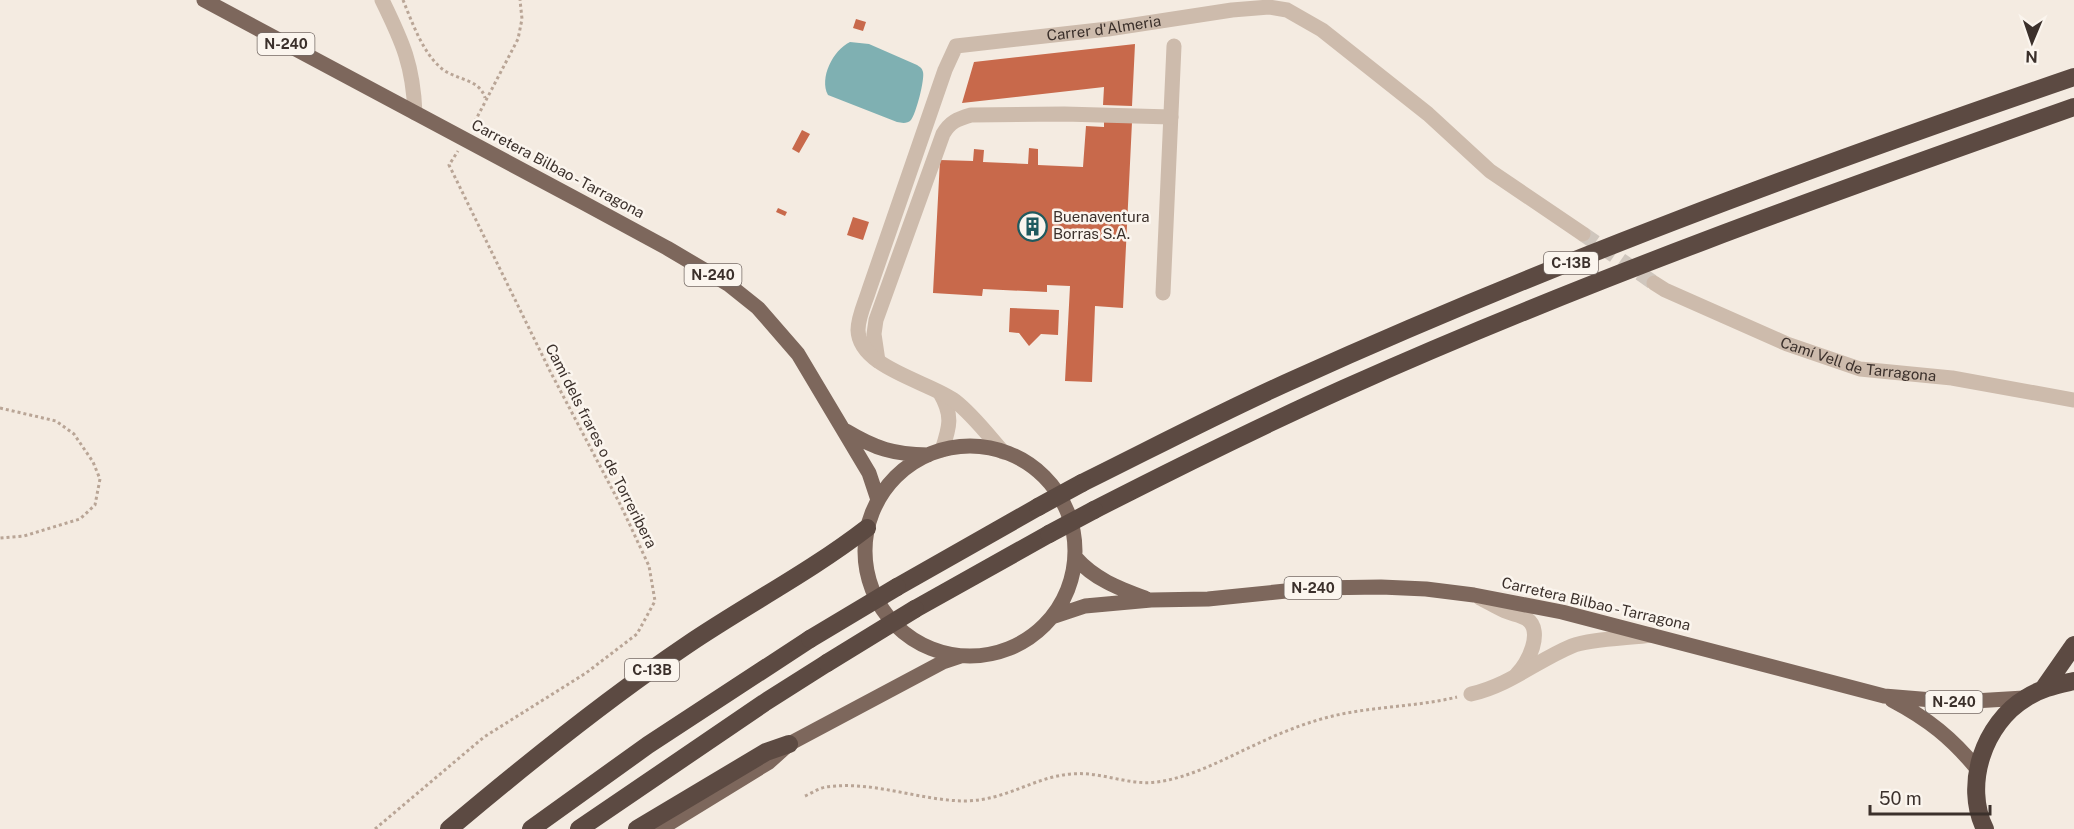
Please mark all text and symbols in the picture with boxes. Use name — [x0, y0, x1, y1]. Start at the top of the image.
street label: Carrer d'Almeria — [1046, 12, 1162, 44]
north arrow — [2002, 12, 2062, 72]
road number: N-240 — [258, 33, 314, 55]
text: N — [2025, 47, 2038, 66]
street label: Carretera Bilbao - Tarragona — [469, 116, 648, 221]
place label: Buenaventura Borras S.A. — [1053, 208, 1150, 242]
building icon: Buenaventura Borras S.A. — [1016, 210, 1048, 242]
road number: C-13B — [1544, 252, 1598, 274]
road number: N-240 — [684, 264, 742, 286]
street label: Camí Vell de Tarragona — [1778, 333, 1937, 384]
street label: Camí dels frares o de Torreribera — [542, 341, 661, 551]
street label: Carretera Bilbao - Tarragona — [1500, 574, 1692, 634]
road number: N-240 — [1284, 577, 1342, 599]
road number: C-13B — [625, 659, 679, 681]
road number: N-240 — [1926, 691, 1982, 713]
scale bar — [1870, 778, 1990, 816]
text: 50 m — [1879, 788, 1922, 809]

